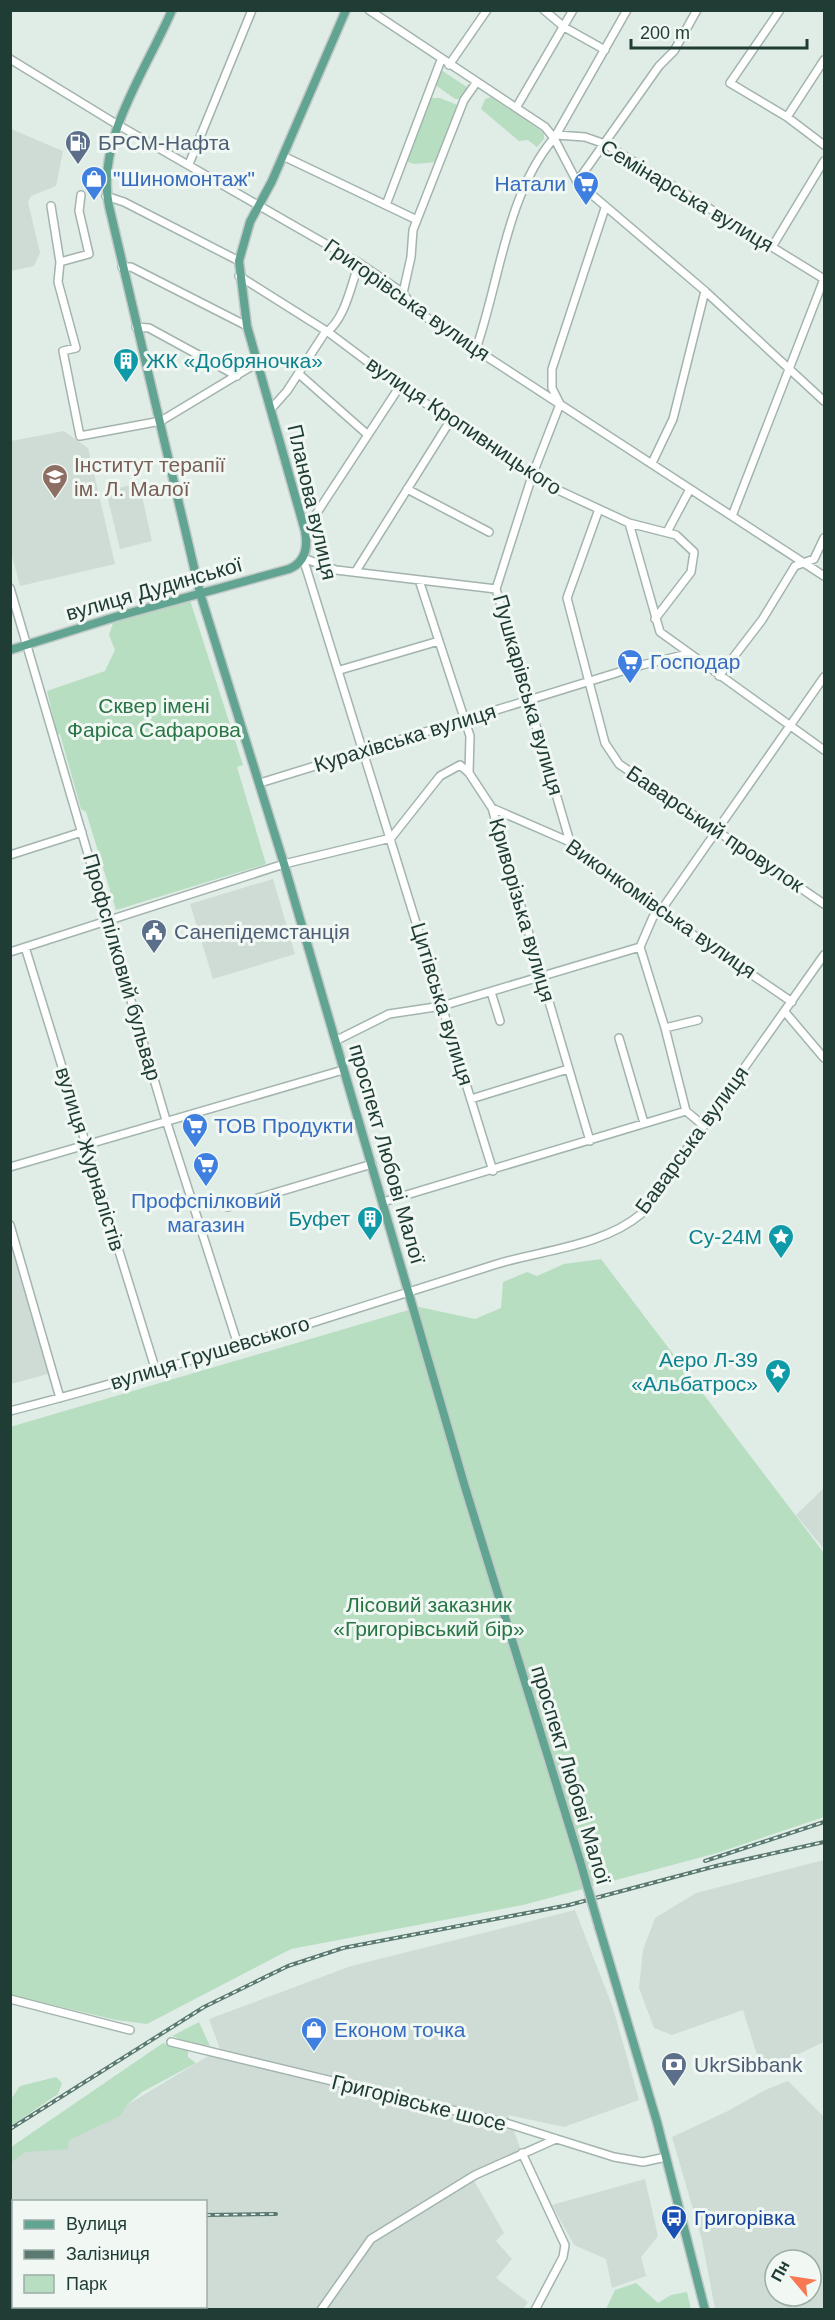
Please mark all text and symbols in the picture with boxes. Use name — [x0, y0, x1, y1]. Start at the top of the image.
scale bar — [631, 12, 806, 50]
text: 200 m — [640, 23, 690, 43]
fuel station icon: БРСМ-Нафта — [63, 128, 93, 166]
place label: БРСМ-Нафта — [98, 131, 230, 154]
street label: Семінарська вулиця — [597, 135, 778, 256]
shop icon: "Шиномонтаж" — [79, 164, 109, 202]
place label: "Шиномонтаж" — [113, 167, 255, 190]
supermarket icon: Натали — [571, 169, 601, 207]
place label: Натали — [495, 172, 566, 195]
street label: Григорівська вулиця — [320, 234, 494, 365]
building icon: ЖК «Добряночка» — [111, 346, 141, 384]
place label: ЖК «Добряночка» — [146, 349, 323, 372]
street label: вулиця Кропивницького — [362, 352, 566, 499]
street label: Планова вулиця — [283, 422, 342, 582]
place label: Інститут терапії ім. Л. Малої — [74, 453, 226, 500]
school or university icon: Інститут терапії ім. Л. Малої — [40, 462, 70, 500]
street label: вулиця Дудинської — [63, 552, 245, 625]
street label: Пушкарівська вулиця — [489, 592, 568, 798]
supermarket icon: Господар — [615, 647, 645, 685]
place label: Господар — [650, 650, 740, 673]
park label: Сквер імені Фаріса Сафарова — [67, 694, 241, 741]
street label: Курахівська вулиця — [311, 699, 498, 776]
street label: Баварський провулок — [622, 761, 809, 897]
street label: Криворізька вулиця — [485, 815, 560, 1005]
street label: Виконкомівська вулиця — [562, 834, 761, 983]
street label: Профспілковий бульвар — [79, 851, 166, 1083]
public building icon: Санепідемстанція — [139, 917, 169, 955]
place label: Санепідемстанція — [174, 920, 350, 943]
street label: Цитівська вулиця — [407, 920, 478, 1088]
street label: проспект Любові Малої — [345, 1041, 430, 1267]
street label: Баварська вулиця — [630, 1062, 753, 1218]
street label: вулиця Журналістів — [52, 1064, 129, 1254]
supermarket icon: ТОВ Продукти — [180, 1111, 210, 1149]
place label: ТОВ Продукти — [214, 1114, 354, 1137]
supermarket icon: Профспілковий магазин — [191, 1150, 221, 1188]
place label: Профспілковий магазин — [131, 1189, 281, 1236]
building icon: Буфет — [355, 1204, 385, 1242]
place label: Буфет — [289, 1207, 350, 1230]
place icon: Су-24М — [766, 1222, 796, 1260]
place label: Су-24М — [688, 1225, 762, 1248]
street label: вулиця Грушевського — [108, 1311, 312, 1394]
place label: Аеро Л-39 «Альбатрос» — [631, 1348, 758, 1395]
place icon: Аеро Л-39 «Альбатрос» — [763, 1357, 793, 1395]
park label: Лісовий заказник «Григорівський бір» — [333, 1593, 525, 1640]
street label: проспект Любові Малої — [527, 1663, 616, 1887]
shop icon: Економ точка — [299, 2015, 329, 2053]
place label: Економ точка — [334, 2018, 466, 2041]
bank icon: UkrSibbank — [659, 2050, 689, 2088]
place label: UkrSibbank — [694, 2053, 803, 2076]
street label: Григорівське шосе — [330, 2070, 509, 2135]
legend — [12, 2200, 207, 2308]
bus stop icon: Григорівка — [659, 2203, 689, 2241]
place label: Григорівка — [694, 2206, 796, 2229]
text: Вулиця — [66, 2214, 127, 2234]
text: Залізниця — [66, 2244, 150, 2264]
north arrow — [763, 2248, 823, 2308]
text: Пн — [768, 2258, 793, 2284]
text: Парк — [66, 2274, 107, 2294]

